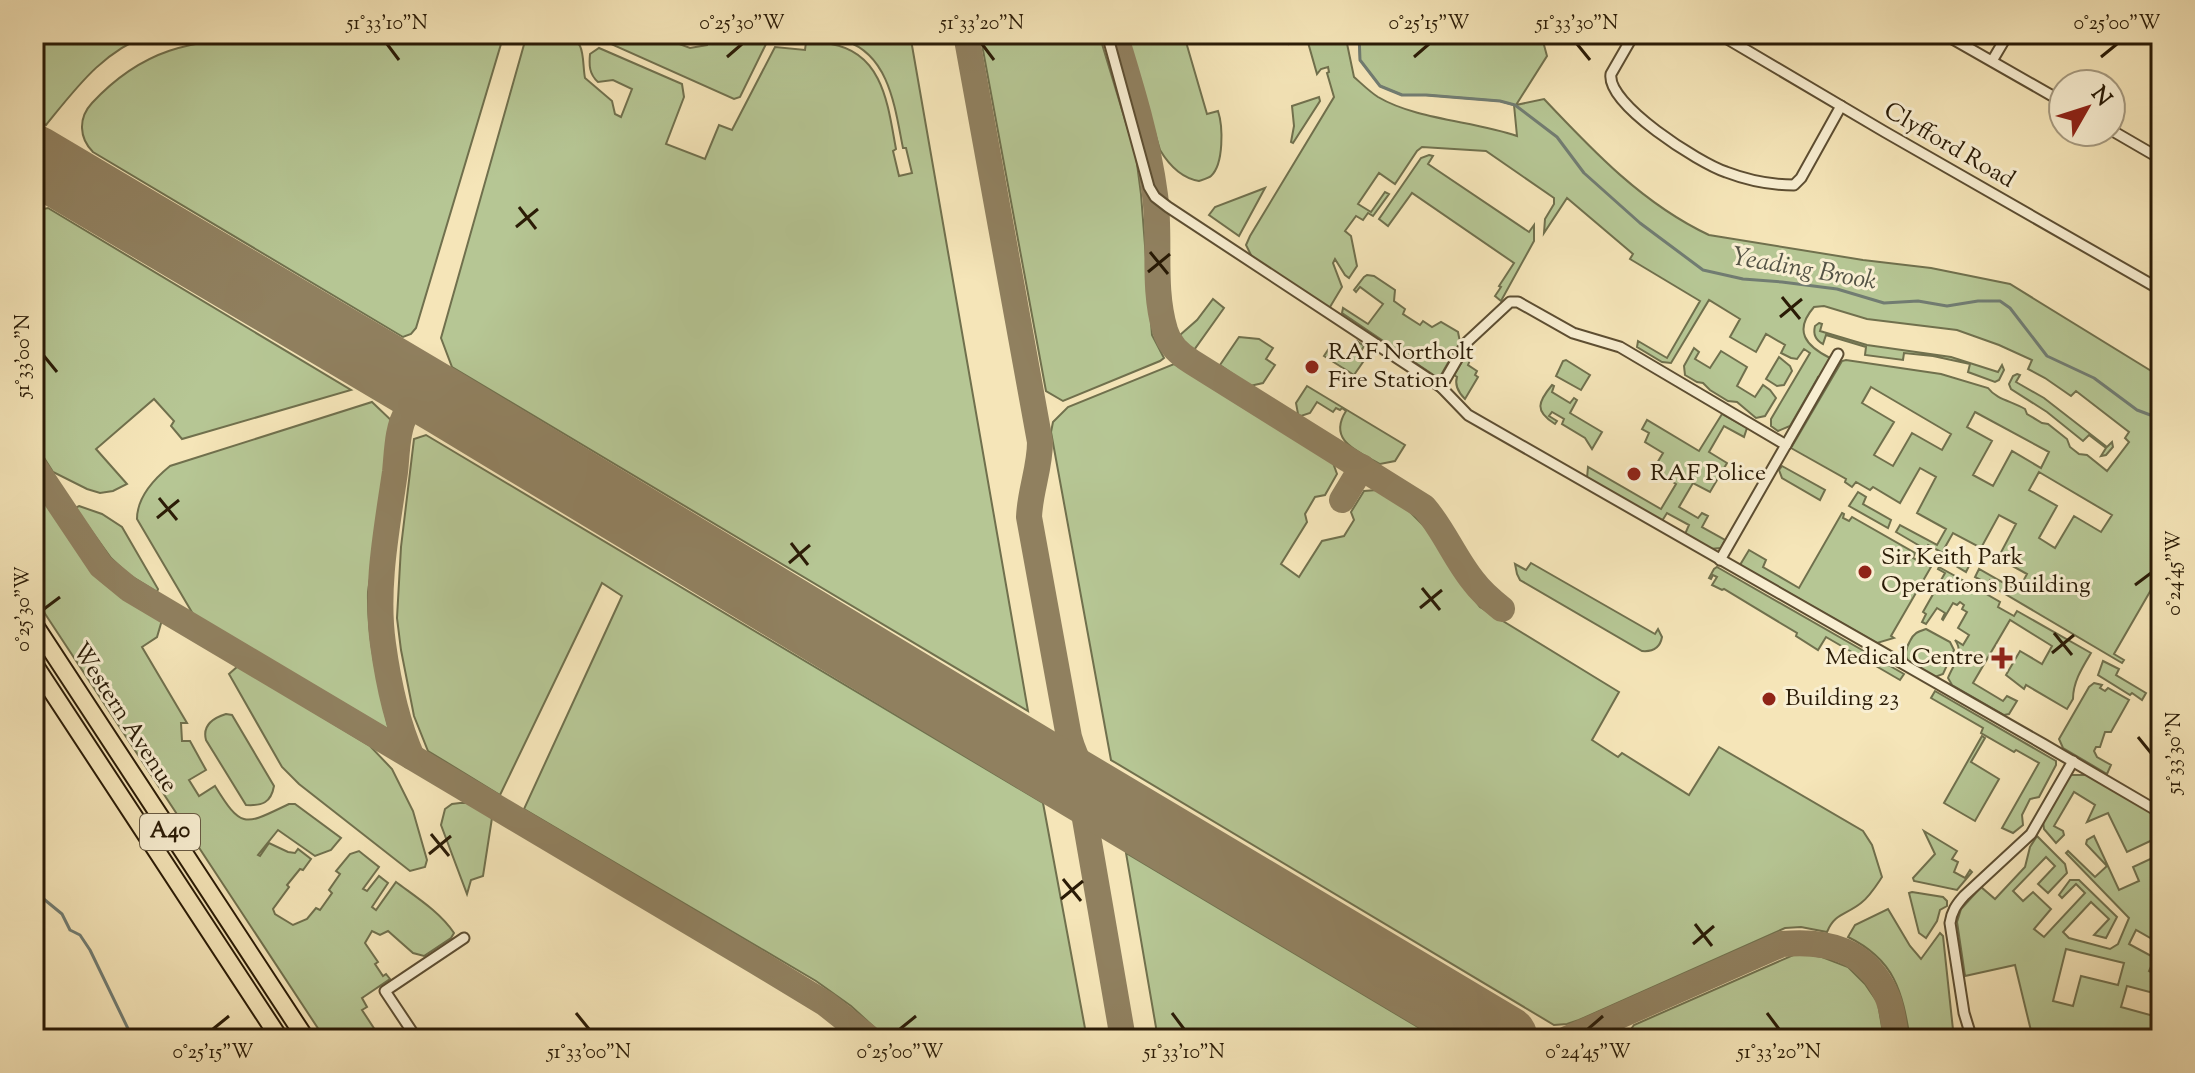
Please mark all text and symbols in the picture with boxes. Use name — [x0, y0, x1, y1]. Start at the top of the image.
text: 51°33'10"N — [345, 10, 428, 39]
text: 0°25'30"W — [699, 10, 785, 39]
text: 51°33'20"N — [939, 10, 1024, 39]
text: 0°25'15"W — [1388, 10, 1470, 39]
text: 51°33'30"N — [1535, 10, 1618, 39]
text: 0°25'00"W — [2074, 10, 2160, 39]
north arrow — [2047, 68, 2127, 148]
text: N — [2082, 80, 2118, 115]
street label: Clyfford Road — [1877, 95, 2021, 198]
water label: Yeading Brook — [1729, 239, 1880, 301]
text: 51°33'00"N — [10, 314, 39, 399]
place label: RAF Northolt Fire Station — [1328, 336, 1474, 398]
marker: RAF Northolt Fire Station — [1303, 358, 1321, 376]
place label: RAF Police — [1650, 457, 1766, 491]
marker: RAF Police — [1625, 465, 1643, 483]
text: 0°24'45"W — [2161, 530, 2190, 616]
place label: Sir Keith Park Operations Building — [1881, 541, 2091, 603]
marker: Sir Keith Park Operations Building — [1856, 563, 1874, 581]
text: 0°25'30"W — [10, 566, 39, 652]
street label: Western Avenue — [63, 636, 185, 800]
place label: Medical Centre — [1825, 641, 1984, 675]
marker: Medical Centre — [1991, 647, 2013, 669]
place label: Building 23 — [1785, 682, 1899, 716]
marker: Building 23 — [1760, 690, 1778, 708]
text: 51°33'30"N — [2161, 712, 2190, 795]
road number: A40 — [140, 814, 200, 850]
text: 0°25'15"W — [172, 1039, 254, 1068]
text: 51°33'00"N — [546, 1039, 631, 1068]
text: 0°25'00"W — [857, 1039, 943, 1068]
text: 51°33'10"N — [1142, 1039, 1225, 1068]
text: 0°24'45"W — [1545, 1039, 1631, 1068]
text: 51°33'20"N — [1736, 1039, 1821, 1068]

